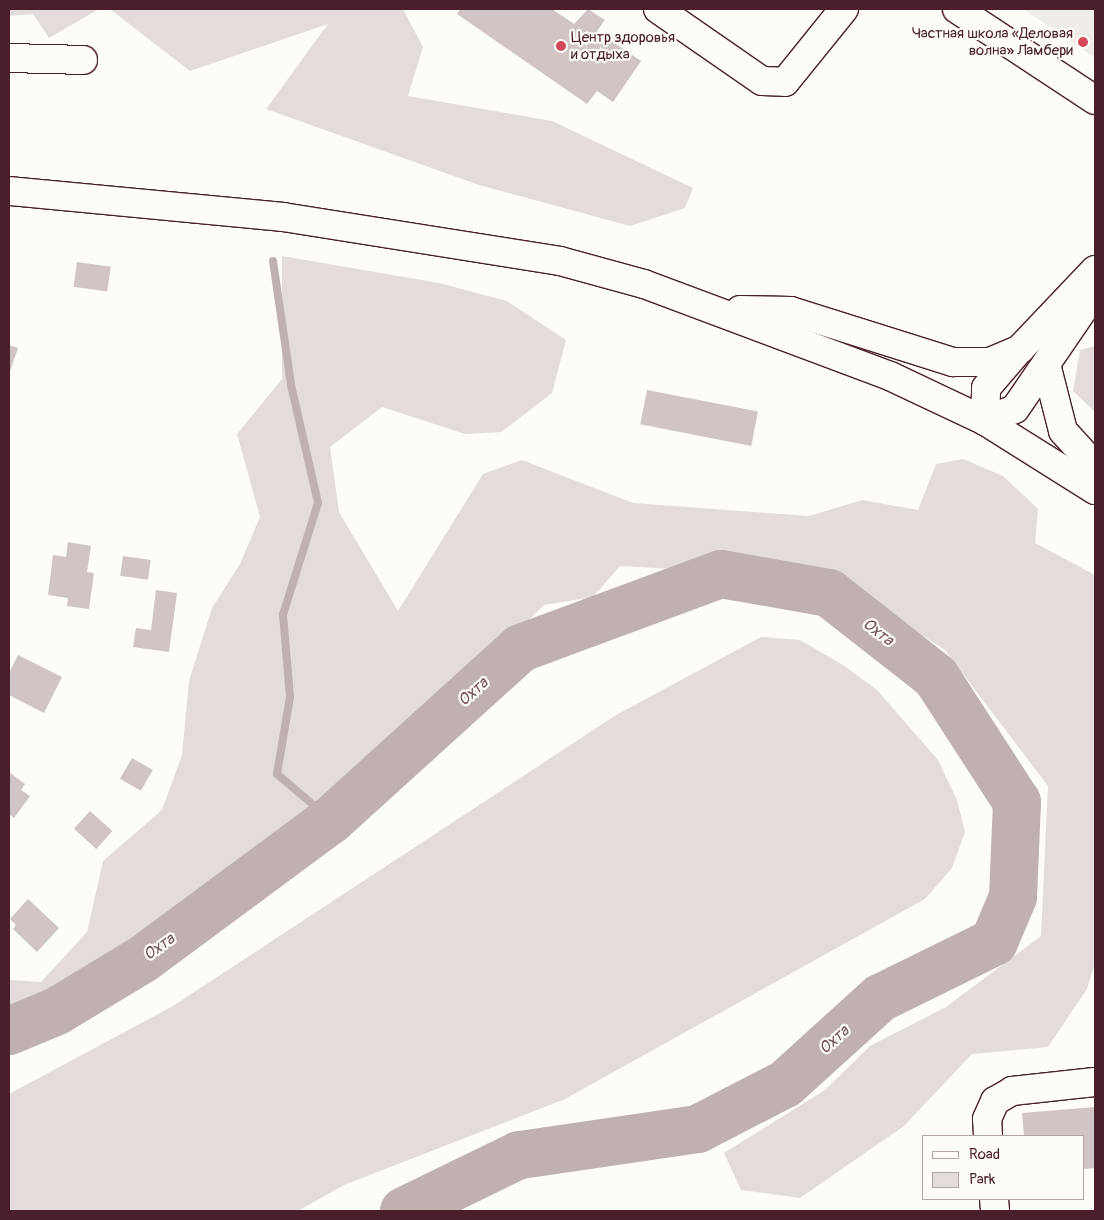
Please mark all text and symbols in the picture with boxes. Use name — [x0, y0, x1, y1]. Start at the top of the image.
place label: Частная школа «Деловая волна» Ламбери — [912, 24, 1073, 59]
place label: Центр здоровья и отдыха — [571, 28, 675, 63]
marker: Частная школа «Деловая волна» Ламбери — [1077, 36, 1089, 48]
marker: Центр здоровья и отдыха — [555, 40, 567, 52]
water label: Охта — [859, 614, 897, 650]
water label: Охта — [454, 674, 492, 710]
water label: Охта — [140, 929, 178, 965]
water label: Охта — [815, 1022, 853, 1058]
legend — [922, 1135, 1084, 1200]
text: Road — [969, 1145, 1000, 1164]
text: Park — [969, 1170, 995, 1189]

